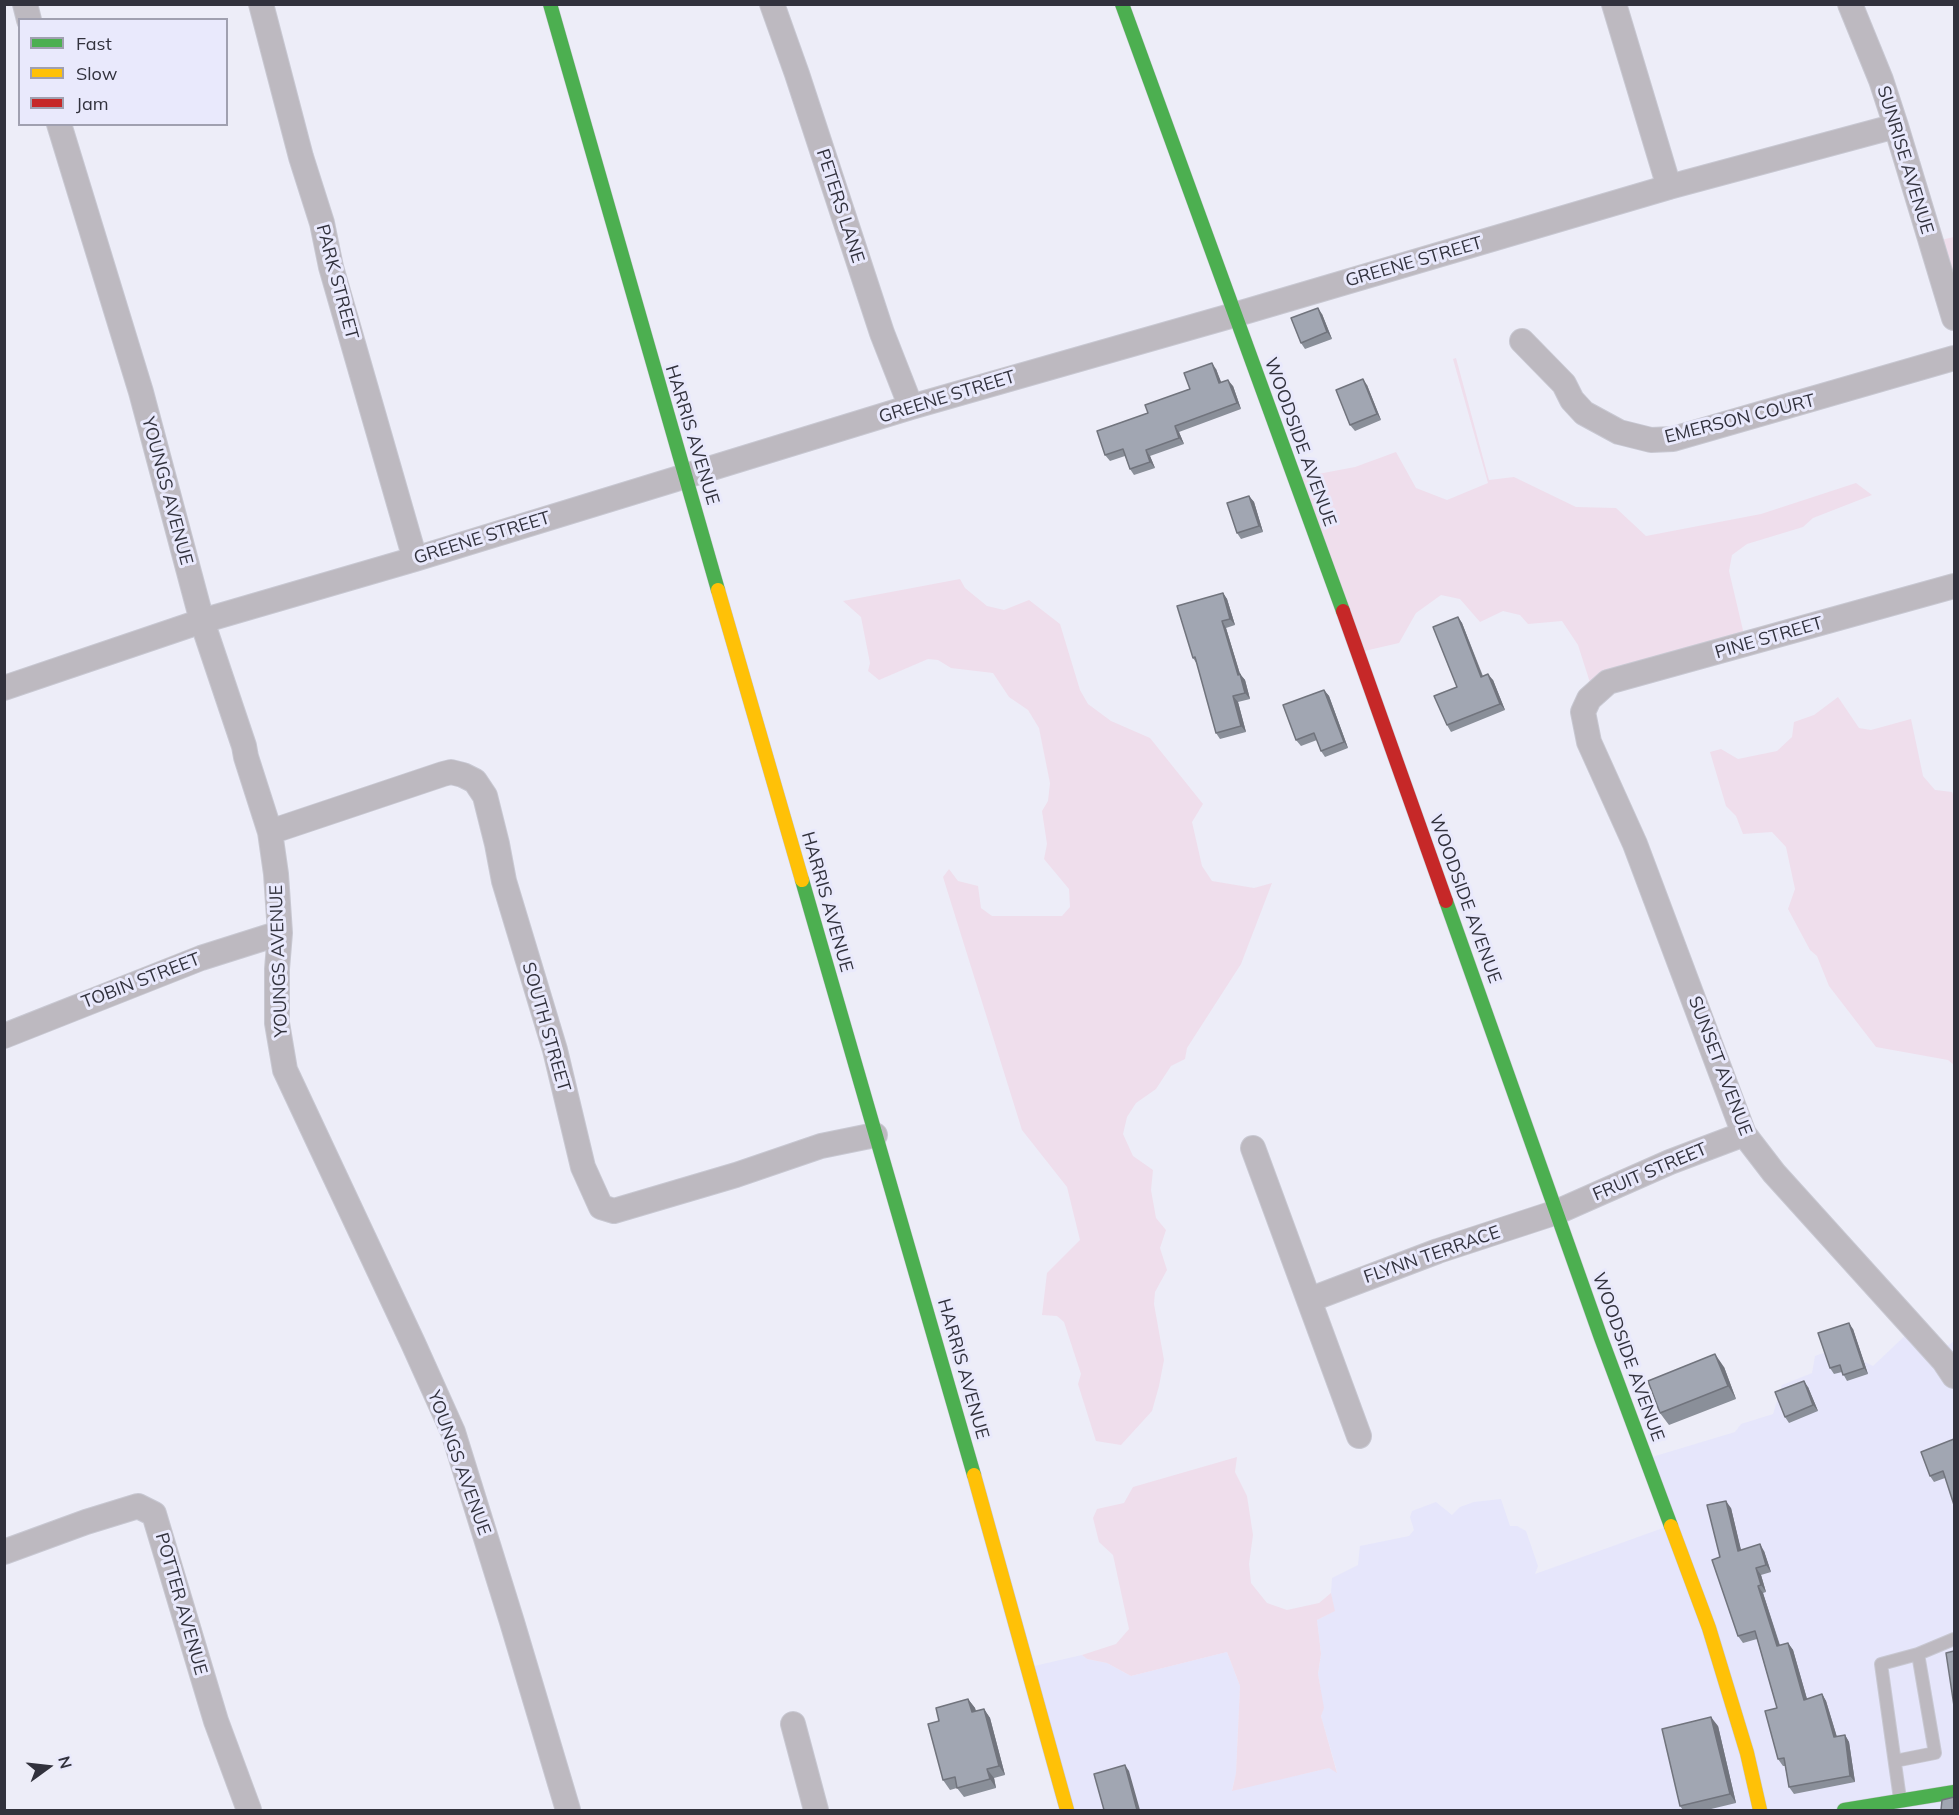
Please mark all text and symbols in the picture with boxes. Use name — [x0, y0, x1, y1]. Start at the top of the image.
legend — [18, 18, 228, 126]
text: Fast — [76, 32, 112, 55]
text: Slow — [76, 62, 117, 85]
street label: SUNRISE AVENUE — [1872, 83, 1938, 237]
text: Jam — [76, 92, 109, 115]
street label: PETERS LANE — [811, 146, 869, 266]
street label: PARK STREET — [311, 222, 363, 342]
street label: GREENE STREET — [1343, 232, 1485, 292]
street label: WOODSIDE AVENUE — [1259, 355, 1341, 529]
street label: HARRIS AVENUE — [660, 362, 724, 508]
street label: GREENE STREET — [876, 366, 1018, 428]
street label: EMERSON COURT — [1663, 390, 1817, 448]
street label: YOUNGS AVENUE — [137, 415, 197, 567]
street label: GREENE STREET — [411, 507, 553, 569]
street label: PINE STREET — [1713, 612, 1825, 664]
street label: WOODSIDE AVENUE — [1424, 812, 1506, 986]
street label: HARRIS AVENUE — [797, 829, 857, 975]
street label: YOUNGS AVENUE — [266, 885, 292, 1037]
street label: TOBIN STREET — [79, 949, 203, 1013]
street label: SOUTH STREET — [517, 960, 575, 1094]
street label: SUNSET AVENUE — [1683, 993, 1757, 1139]
street label: FRUIT STREET — [1590, 1138, 1710, 1206]
street label: FLYNN TERRACE — [1361, 1222, 1503, 1288]
street label: WOODSIDE AVENUE — [1587, 1270, 1669, 1444]
street label: HARRIS AVENUE — [933, 1296, 993, 1442]
street label: YOUNGS AVENUE — [423, 1388, 495, 1538]
street label: POTTER AVENUE — [150, 1530, 212, 1678]
north arrow — [18, 1737, 78, 1797]
text: N — [54, 1754, 77, 1771]

